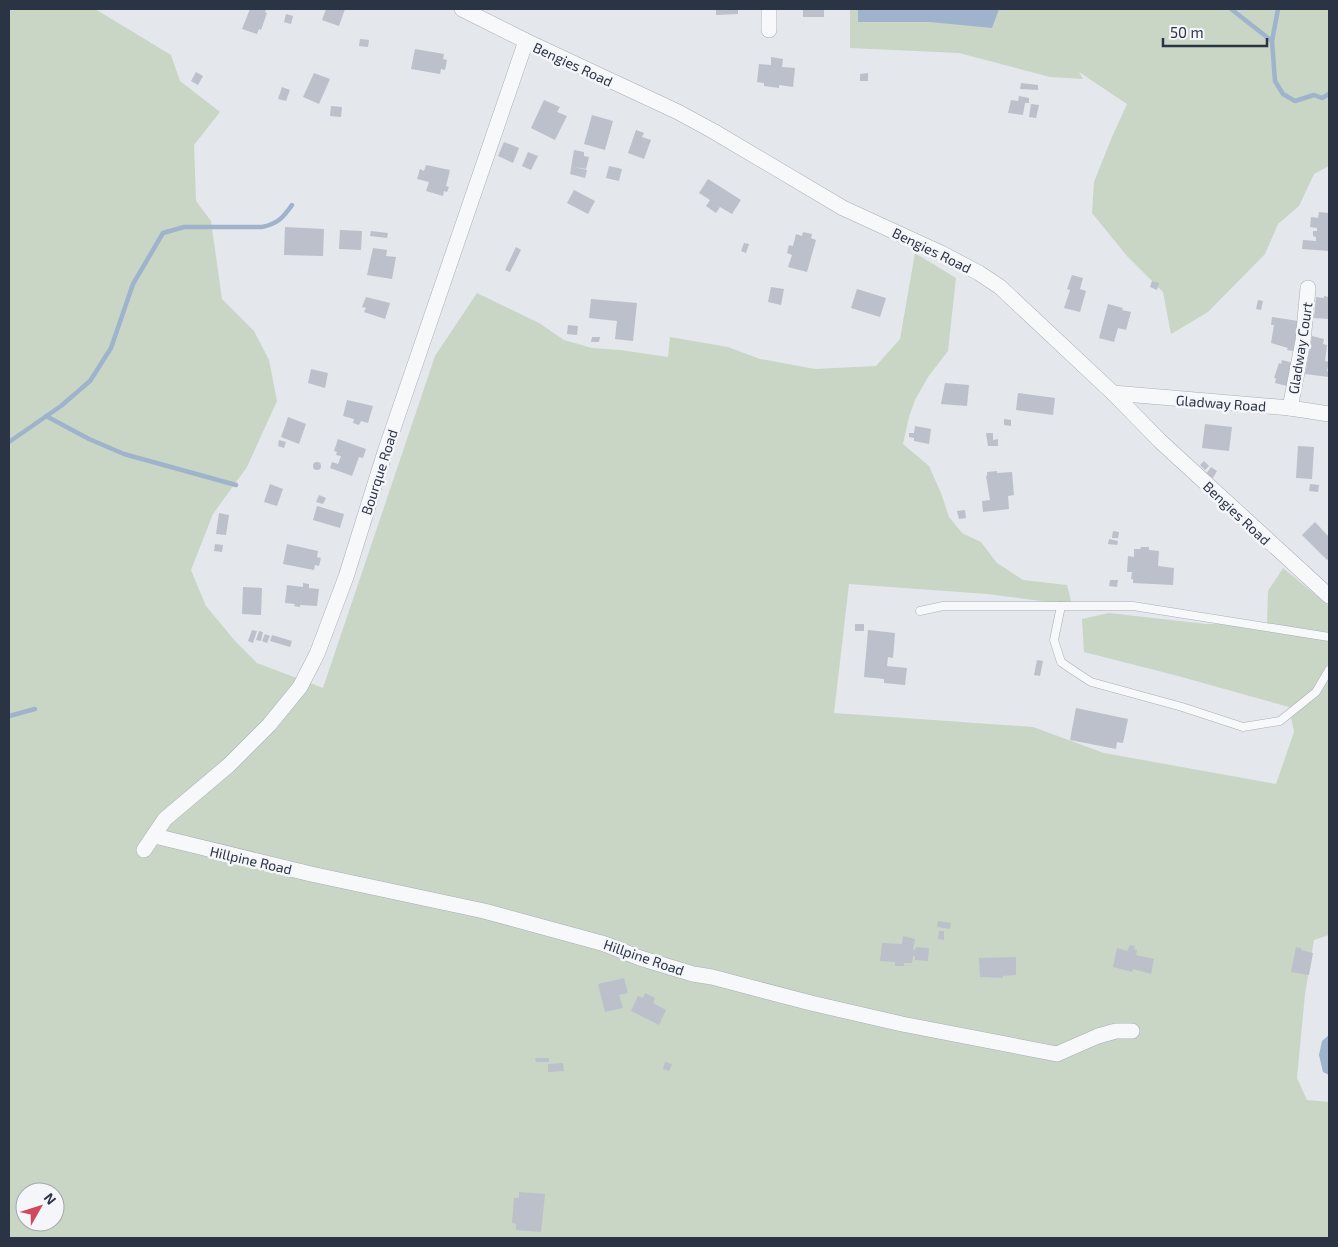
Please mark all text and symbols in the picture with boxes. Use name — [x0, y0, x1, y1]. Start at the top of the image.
scale bar — [1163, 15, 1267, 47]
text: 50 m — [1170, 23, 1204, 41]
street label: Bengies Road — [531, 38, 615, 90]
street label: Bengies Road — [890, 224, 974, 276]
street label: Gladway Court — [1284, 301, 1316, 395]
street label: Gladway Road — [1175, 391, 1267, 415]
street label: Bourque Road — [357, 427, 401, 517]
street label: Bengies Road — [1200, 478, 1274, 548]
street label: Hillpine Road — [208, 842, 294, 878]
street label: Hillpine Road — [602, 935, 686, 979]
north arrow — [15, 1182, 65, 1232]
text: N — [41, 1189, 60, 1208]

